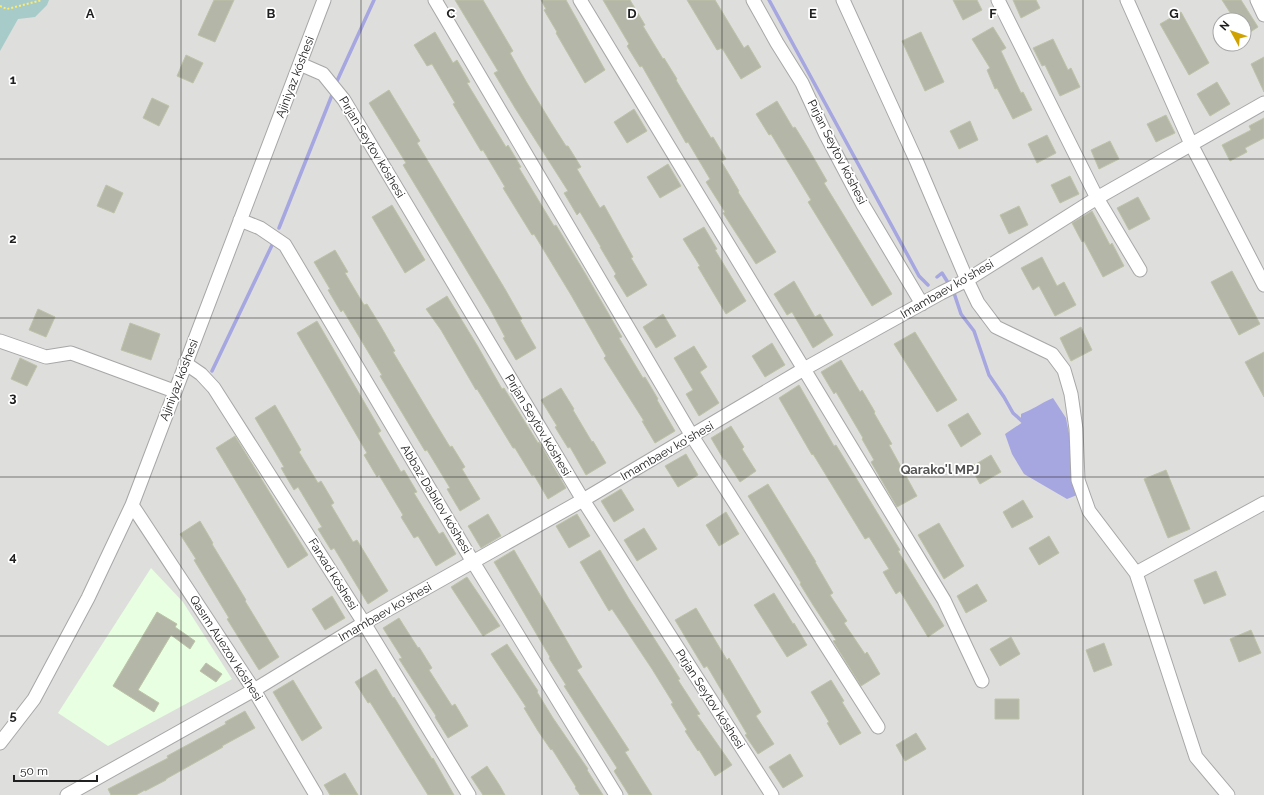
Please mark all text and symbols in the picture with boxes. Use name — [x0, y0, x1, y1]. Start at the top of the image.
text: A — [86, 6, 95, 21]
text: B — [267, 6, 276, 21]
text: C — [447, 6, 456, 21]
text: D — [627, 6, 637, 21]
text: E — [809, 6, 817, 21]
text: F — [989, 6, 997, 21]
text: G — [1169, 6, 1179, 21]
north arrow — [1212, 12, 1252, 52]
text: N — [1217, 18, 1232, 33]
street label: Ajiniyaz kóshesi — [273, 34, 317, 120]
text: 1 — [10, 72, 17, 87]
street label: Pırjan Seytov kóshesi — [336, 94, 408, 200]
street label: Pırjan Seytov kóshesi — [805, 97, 869, 207]
text: 2 — [9, 231, 17, 246]
street label: Imambaev ko'shesi — [898, 257, 996, 321]
street label: Ajiniyaz kóshesi — [157, 337, 201, 423]
street label: Pırjan Seytov kóshesi — [502, 372, 574, 478]
text: 3 — [9, 390, 17, 405]
street label: Imambaev ko'shesi — [618, 419, 716, 483]
street label: Abbaz Dabılov kóshesi — [398, 442, 474, 556]
district label: Qarako'l MPJ — [901, 462, 979, 477]
street label: Farxad kóshesi — [305, 536, 361, 612]
text: 4 — [9, 549, 17, 564]
street label: Imambaev ko'shesi — [336, 580, 434, 644]
street label: Qasım Auezov kóshesi — [187, 593, 265, 703]
street label: Pırjan Seytov kóshesi — [673, 647, 747, 751]
text: 5 — [9, 708, 17, 723]
scale bar — [14, 757, 97, 783]
text: 50 m — [20, 764, 48, 778]

